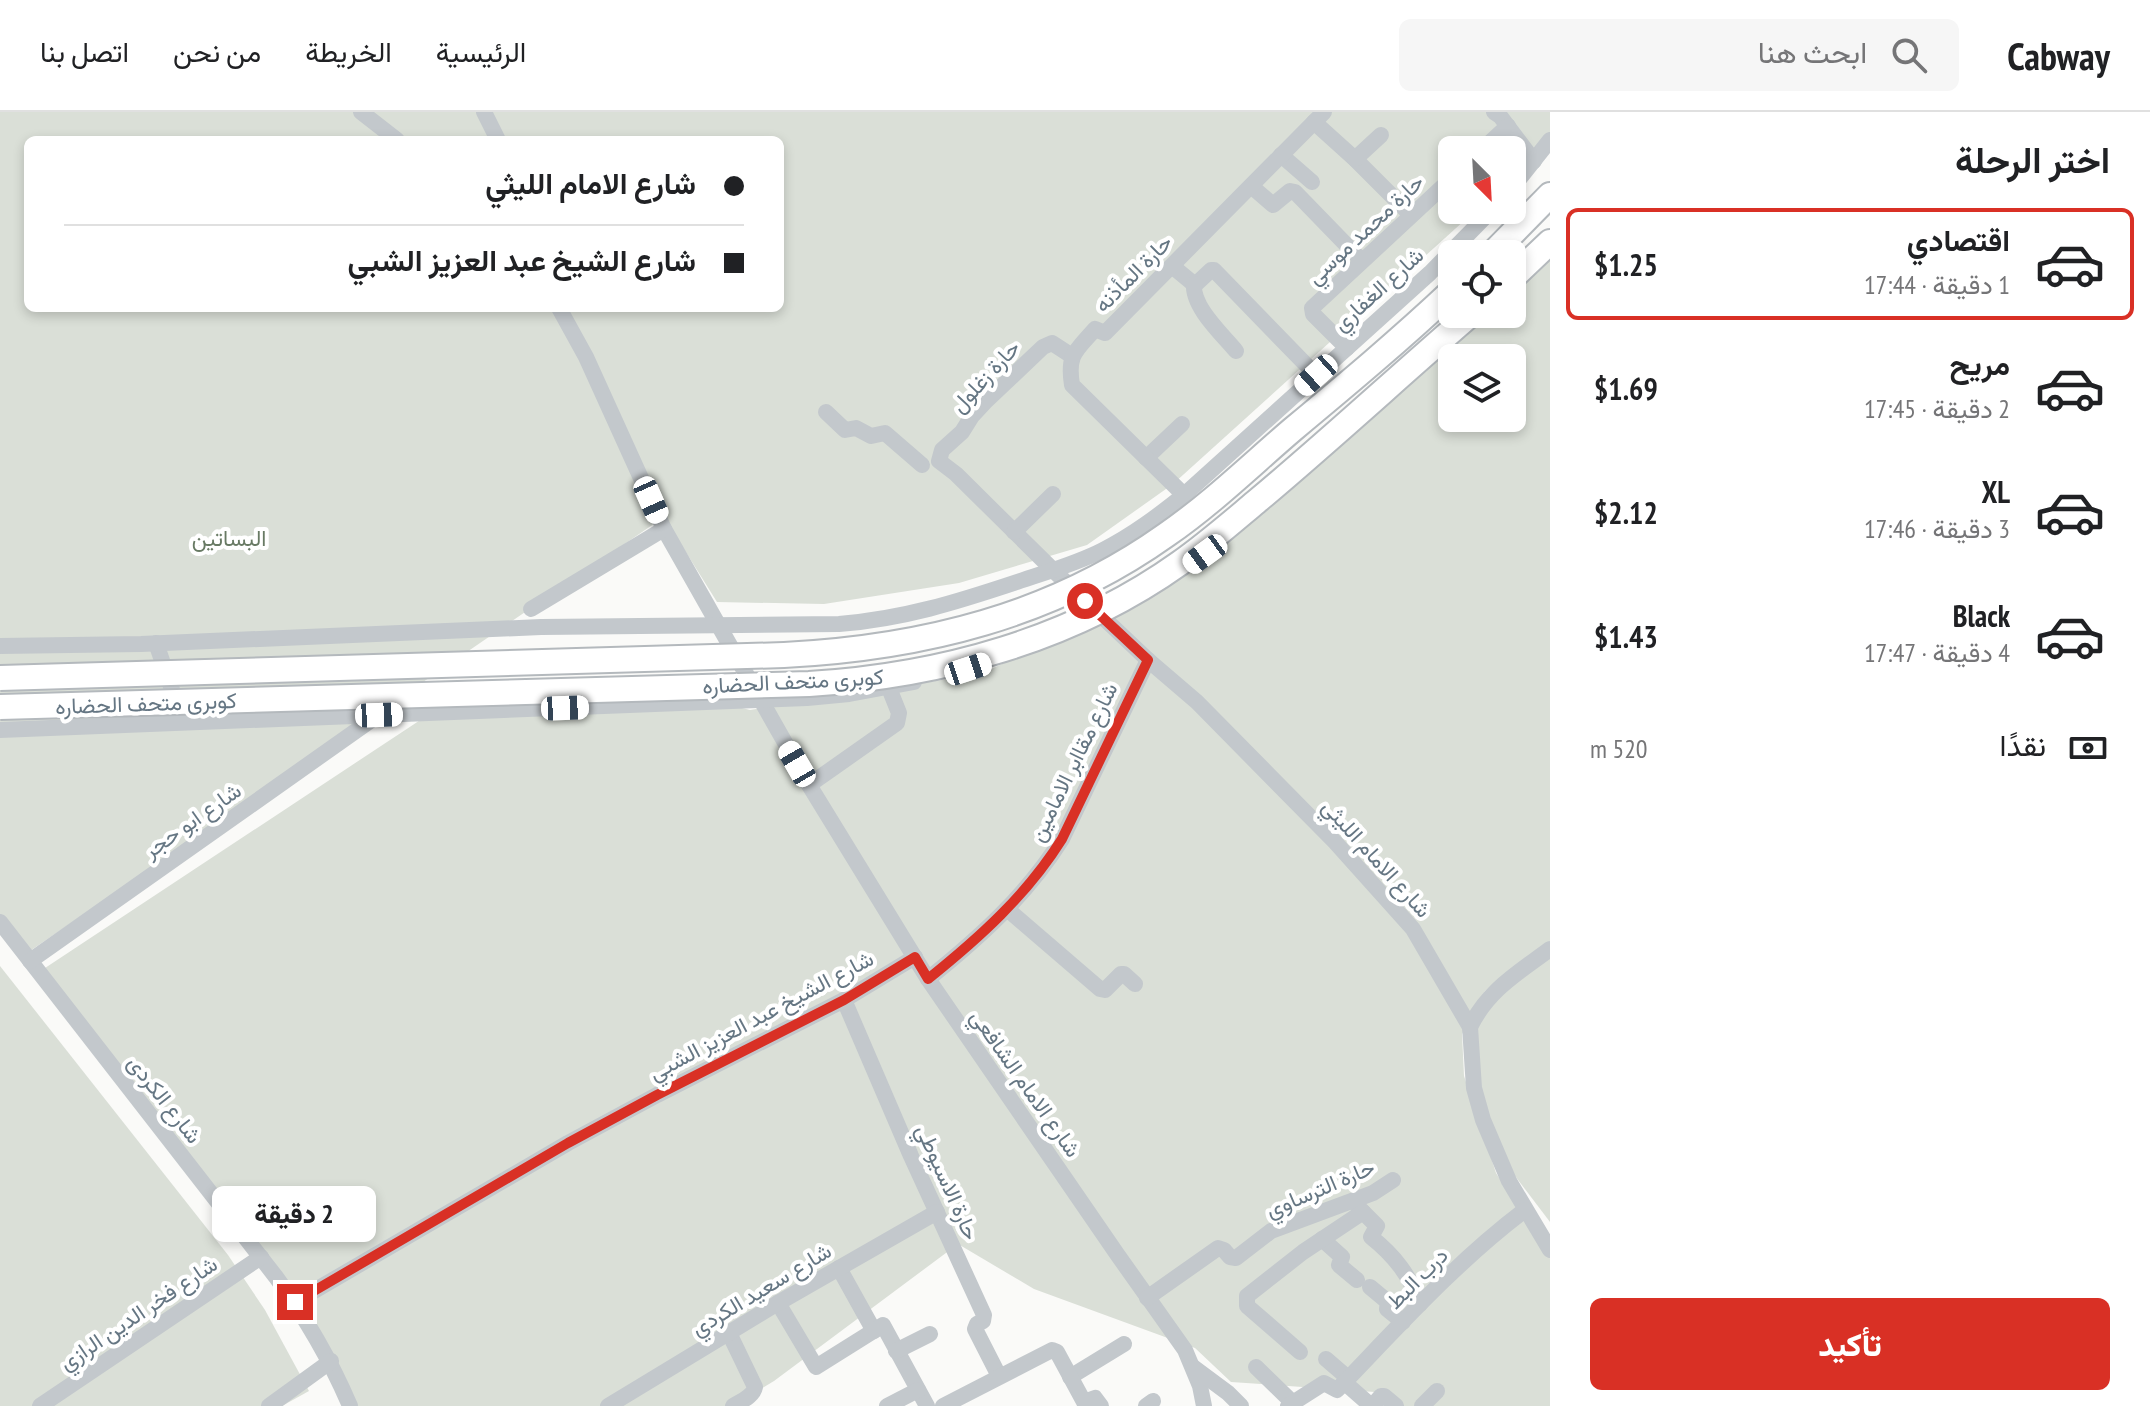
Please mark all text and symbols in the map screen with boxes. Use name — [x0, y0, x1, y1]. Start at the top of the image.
search box — [1399, 19, 1959, 91]
text: Cabway — [2007, 31, 2110, 80]
text: ابحث هنا — [1758, 32, 1867, 71]
text: اتصل بنا — [40, 33, 129, 70]
text: من نحن — [173, 33, 261, 70]
text: الخريطة — [305, 33, 392, 70]
text: الرئيسية — [436, 33, 526, 70]
icon: search — [1887, 33, 1931, 77]
north arrow — [1438, 136, 1526, 224]
map controls — [1438, 136, 1526, 432]
text: اختر الرحلة — [1955, 136, 2110, 183]
text: شارع الامام الليثي — [485, 163, 696, 202]
street label: حارة محمد موسي — [1301, 168, 1433, 294]
text: اقتصادي — [1907, 220, 2010, 259]
street label: حارة المأذنه — [1088, 228, 1178, 318]
icon: car — [2034, 228, 2106, 300]
text: شارع الشيخ عبد العزيز الشبي — [347, 240, 696, 279]
button: locate — [1438, 240, 1526, 328]
street label: شارع الغفاري — [1327, 241, 1433, 341]
text: $1.25 — [1594, 245, 1658, 284]
text: 1 دقيقة · 17:44 — [1864, 268, 2010, 301]
street label: حارة زغلول — [944, 334, 1026, 418]
button: layers — [1438, 344, 1526, 432]
text: مريح — [1950, 344, 2010, 383]
car — [1290, 350, 1342, 400]
icon: car — [2034, 352, 2106, 424]
text: $1.69 — [1594, 369, 1658, 408]
text: 2 دقيقة · 17:45 — [1864, 392, 2010, 425]
text: XL — [1981, 472, 2010, 511]
car — [630, 473, 672, 527]
icon: car — [2034, 476, 2106, 548]
text: $2.12 — [1594, 493, 1658, 532]
text: 3 دقيقة · 17:46 — [1864, 512, 2010, 545]
park label: البساتين — [192, 524, 266, 552]
car — [1179, 530, 1231, 578]
route start — [1067, 583, 1103, 619]
text: Black — [1953, 596, 2010, 635]
icon: car — [2034, 600, 2106, 672]
text: $1.43 — [1594, 617, 1658, 656]
text: 4 دقيقة · 17:47 — [1864, 636, 2010, 669]
car — [941, 650, 995, 688]
street label: كوبرى متحف الحضاره — [702, 662, 885, 700]
street label: شارع مقاابر الامامين — [1022, 678, 1125, 847]
street label: كوبرى متحف الحضاره — [55, 686, 237, 720]
car — [541, 695, 589, 721]
car — [355, 702, 403, 728]
text: نقدًا — [2000, 725, 2046, 764]
icon: cash — [2066, 726, 2110, 770]
text: 520 m — [1590, 732, 1648, 765]
car — [775, 737, 819, 791]
street label: شارع ابو حجر — [137, 776, 247, 865]
street label: شارع الامام الليثي — [1313, 793, 1438, 927]
street label: شارع الشيخ عبد العزيز الشبي — [644, 944, 881, 1091]
street label: شارع الامام الشافعي — [960, 1004, 1087, 1165]
street label: شارع الكردى — [121, 1049, 208, 1149]
street label: حارة الاسيوطي — [905, 1120, 986, 1246]
street label: حارة الترساوي — [1261, 1153, 1381, 1228]
callout: 2 دقيقة — [213, 1186, 377, 1242]
text: 2 دقيقة — [254, 1197, 334, 1230]
street label: شارع سعيد الكردي — [686, 1236, 839, 1346]
street label: درب البط — [1380, 1241, 1454, 1315]
street label: شارع فخر الدين الرازي — [53, 1250, 225, 1380]
route end — [277, 1284, 313, 1320]
button: تأكيد — [1590, 1298, 2110, 1390]

